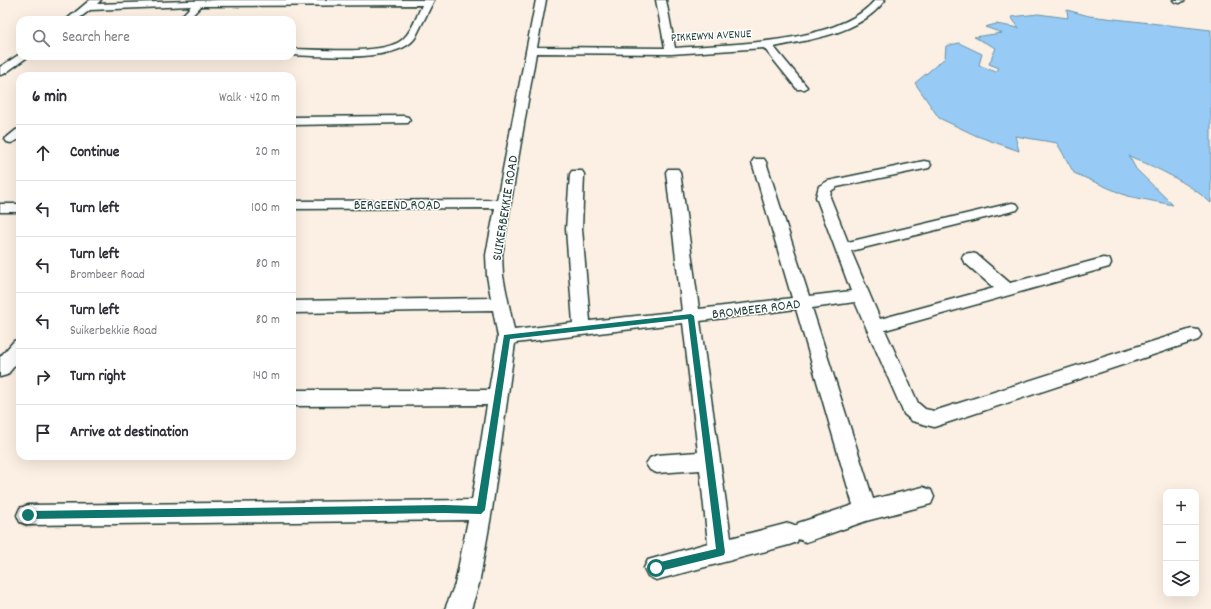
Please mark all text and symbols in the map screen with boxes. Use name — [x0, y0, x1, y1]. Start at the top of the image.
search box — [16, 16, 296, 60]
street label: PIKKEWYN AVENUE — [670, 26, 752, 47]
icon: search — [30, 27, 52, 49]
text: Search here — [62, 27, 130, 49]
text: 6 min — [32, 86, 67, 110]
text: Walk · 420 m — [219, 89, 280, 108]
icon: ahead — [32, 142, 54, 164]
text: Continue — [70, 142, 119, 164]
text: 20 m — [255, 143, 280, 162]
street label: SUIKERBEKKIE ROAD — [488, 154, 524, 262]
street label: BERGEEND ROAD — [354, 196, 440, 216]
icon: left — [32, 198, 54, 220]
text: Turn left — [70, 198, 119, 220]
text: 100 m — [251, 199, 280, 218]
text: Turn left — [70, 244, 119, 266]
icon: left — [32, 254, 54, 276]
text: 80 m — [256, 255, 280, 274]
text: Brombeer Road — [70, 266, 145, 285]
street label: BROMBEER ROAD — [711, 295, 802, 325]
text: Turn left — [70, 300, 119, 322]
icon: left — [32, 310, 54, 332]
text: 80 m — [256, 311, 280, 330]
text: Suikerbekkie Road — [70, 322, 157, 341]
icon: right — [32, 366, 54, 388]
text: Turn right — [70, 366, 126, 388]
text: 140 m — [253, 367, 280, 386]
icon: arrive — [32, 422, 54, 444]
text: Arrive at destination — [70, 422, 188, 444]
map controls — [1163, 489, 1199, 597]
button: + — [1163, 489, 1199, 525]
route end — [19, 506, 37, 524]
button: − — [1163, 525, 1199, 561]
route start — [647, 559, 665, 577]
button: layers — [1163, 561, 1199, 597]

